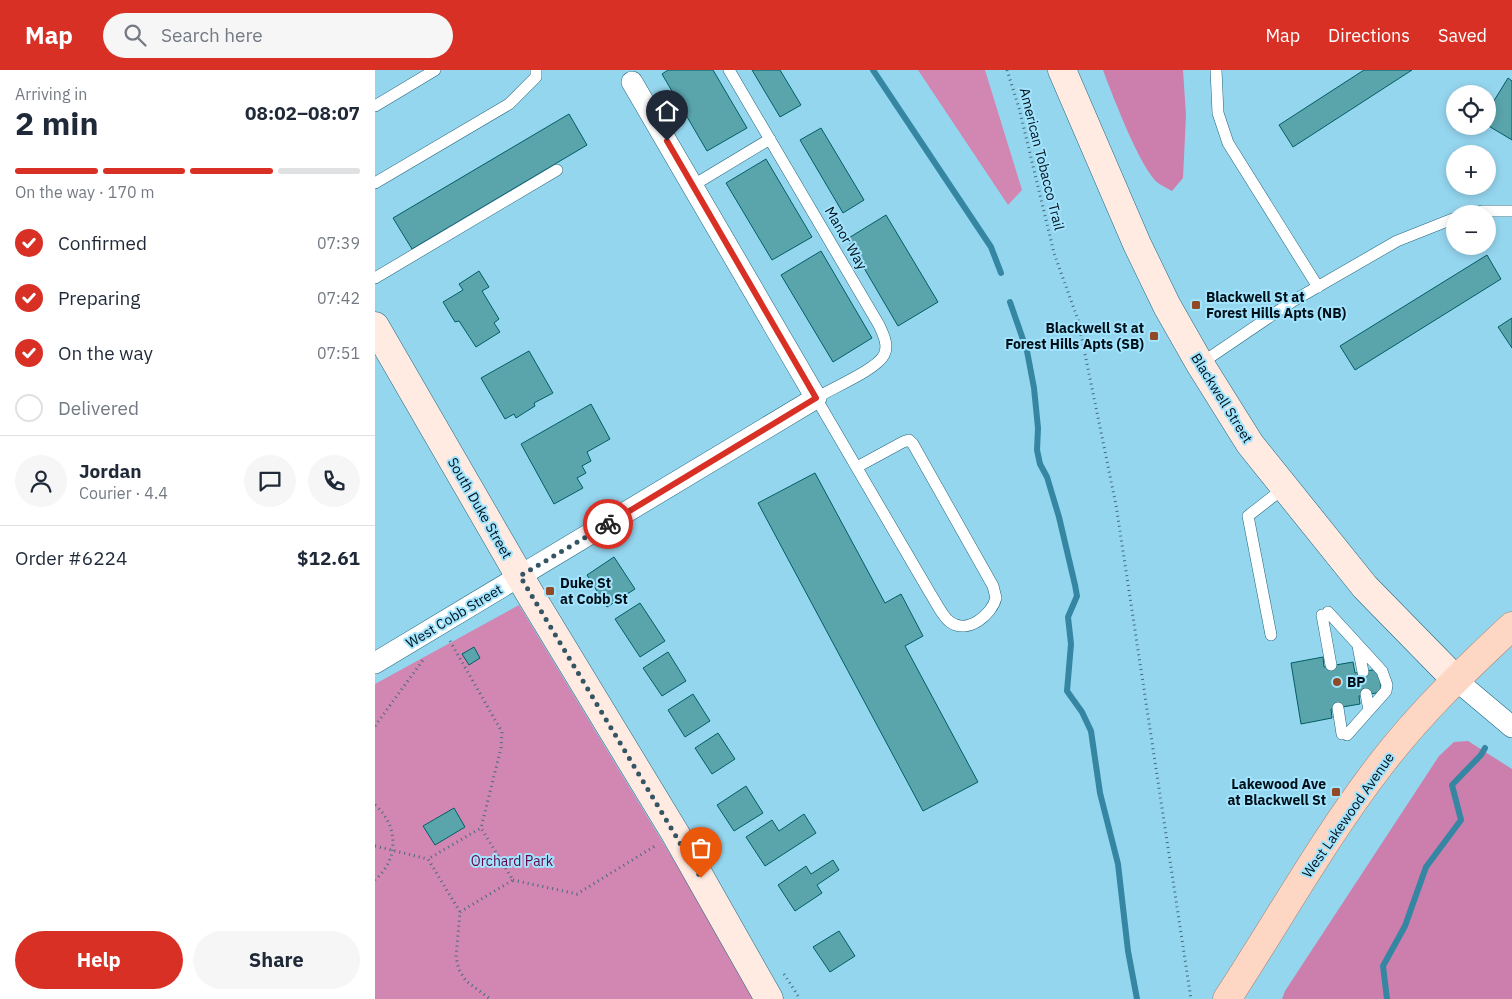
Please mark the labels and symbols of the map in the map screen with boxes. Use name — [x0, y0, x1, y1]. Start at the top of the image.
street label: American Tobacco Trail — [1016, 86, 1068, 232]
pin — [646, 90, 688, 141]
street label: Manor Way — [821, 203, 871, 273]
place label: Blackwell St at Forest Hills Apts (NB) — [1206, 288, 1347, 322]
marker: Blackwell St at Forest Hills Apts (NB) — [1190, 299, 1202, 311]
place label: Blackwell St at Forest Hills Apts (SB) — [1005, 319, 1144, 353]
marker: Blackwell St at Forest Hills Apts (SB) — [1148, 330, 1160, 342]
street label: Blackwell Street — [1187, 350, 1257, 446]
street label: South Duke Street — [444, 454, 516, 562]
courier — [583, 499, 633, 549]
place label: Duke St at Cobb St — [560, 574, 628, 608]
street label: West Cobb Street — [402, 580, 506, 652]
marker: Duke St at Cobb St — [544, 585, 556, 597]
place label: BP — [1347, 673, 1366, 691]
marker: BP — [1331, 676, 1343, 688]
street label: West Lakewood Avenue — [1298, 749, 1398, 881]
place label: Lakewood Ave at Blackwell St — [1227, 775, 1326, 809]
marker: Lakewood Ave at Blackwell St — [1330, 786, 1342, 798]
pin — [680, 827, 722, 878]
park label: Orchard Park — [471, 852, 554, 870]

